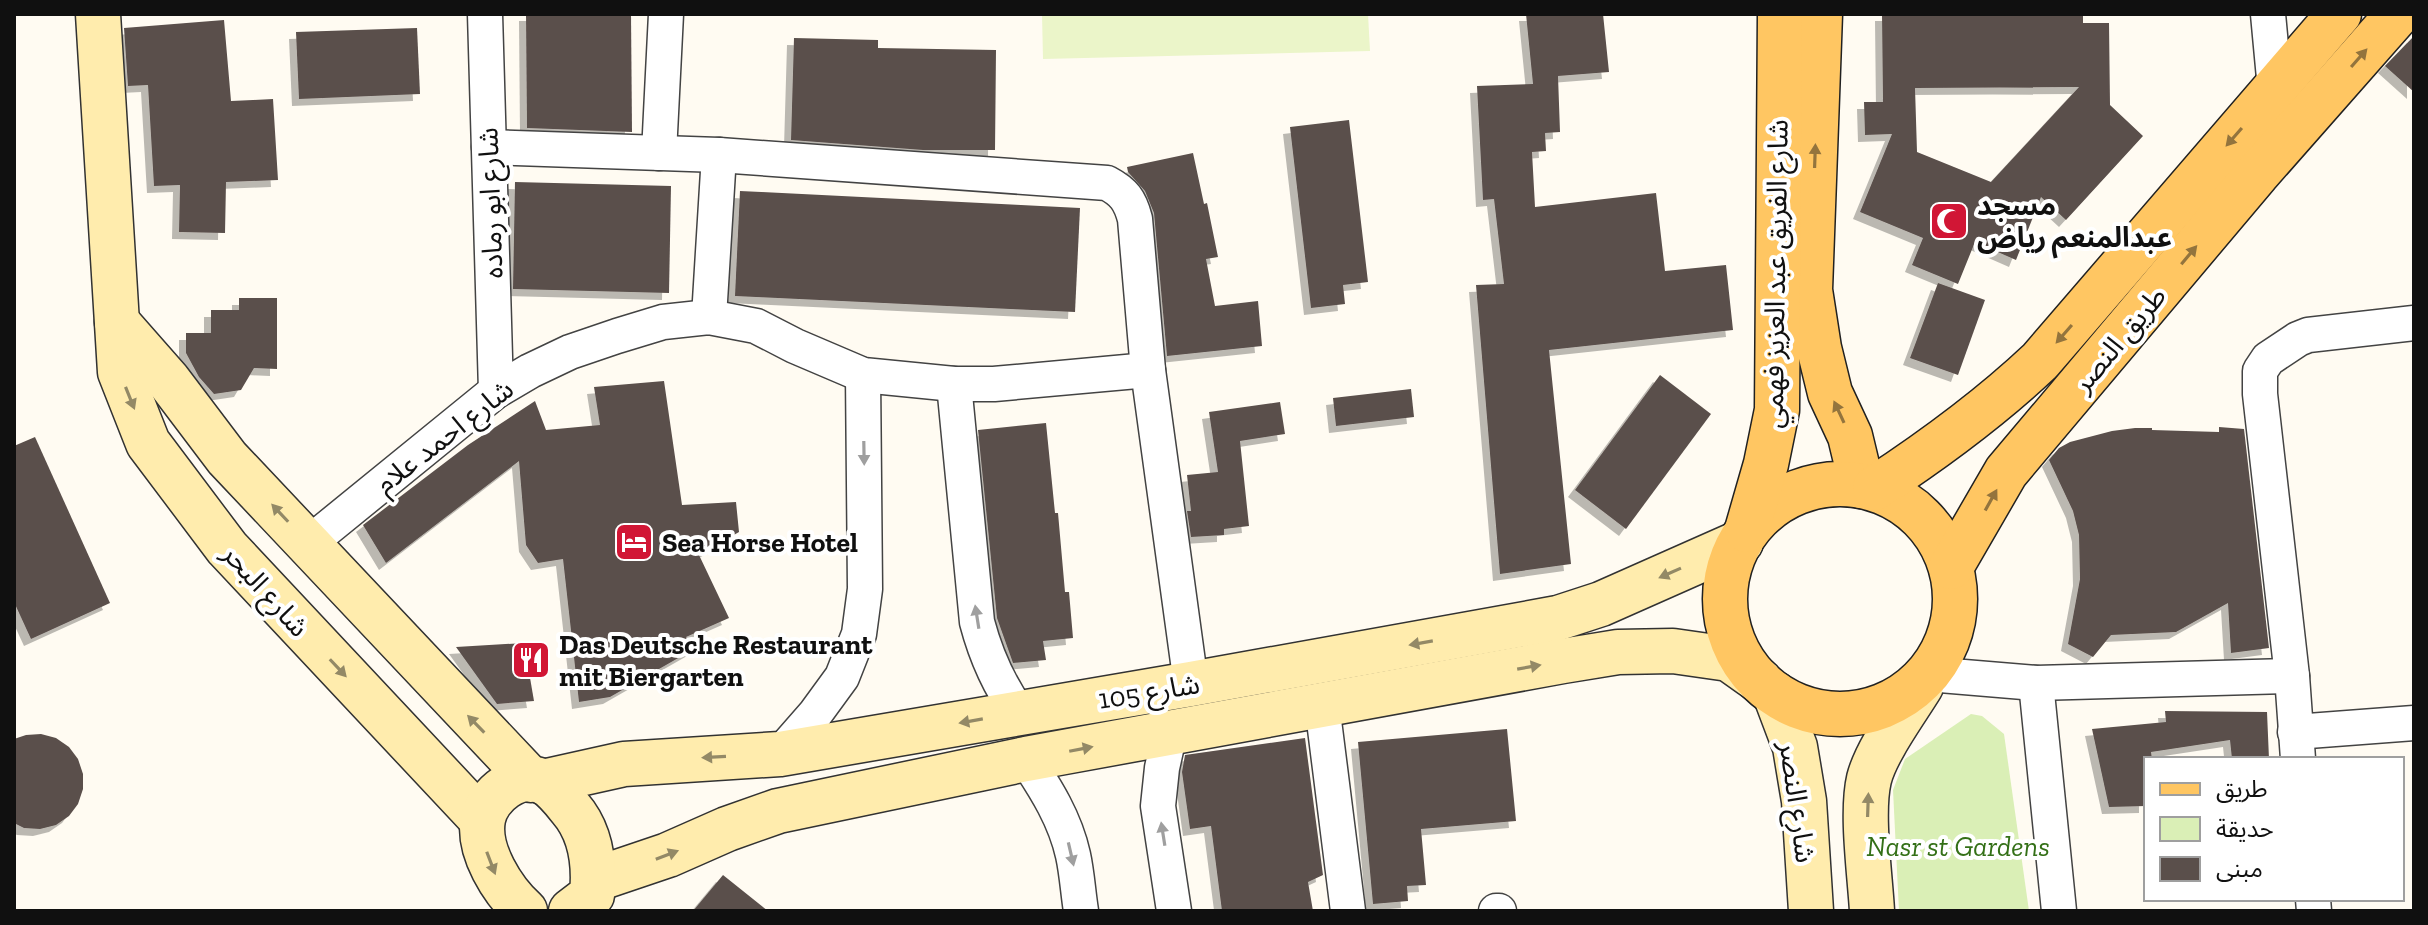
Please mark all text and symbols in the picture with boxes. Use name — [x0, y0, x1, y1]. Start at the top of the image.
one-way arrow — [2350, 49, 2368, 68]
street label: شارع الفريق عبد العزيز فهمي — [1756, 119, 1799, 429]
one-way arrow — [2226, 126, 2243, 146]
street label: شارع ابو رماده — [471, 127, 514, 279]
one-way arrow — [1809, 143, 1822, 168]
place label: مسجد عبدالمنعم رياض — [1977, 189, 2172, 259]
mosque icon: مسجد عبدالمنعم رياض — [1928, 200, 1970, 242]
one-way arrow — [2180, 245, 2197, 265]
street label: طريق النصر — [2065, 280, 2174, 400]
one-way arrow — [2056, 323, 2073, 343]
street label: شارع احمد علام — [369, 372, 522, 504]
one-way arrow — [124, 386, 137, 410]
one-way arrow — [1832, 400, 1846, 424]
one-way arrow — [858, 441, 870, 466]
one-way arrow — [1984, 489, 1998, 511]
one-way arrow — [271, 504, 289, 523]
hotel icon: Sea Horse Hotel — [613, 521, 655, 563]
place label: Sea Horse Hotel — [662, 526, 858, 559]
street label: شارع البحر — [212, 536, 316, 646]
one-way arrow — [1658, 566, 1681, 580]
one-way arrow — [970, 604, 983, 629]
place label: Das Deutsche Restaurant mit Biergarten — [559, 628, 873, 693]
one-way arrow — [1408, 637, 1433, 649]
restaurant icon: Das Deutsche Restaurant mit Biergarten — [510, 639, 552, 681]
one-way arrow — [329, 658, 347, 677]
one-way arrow — [1517, 661, 1542, 673]
street label: شارع 105 — [1096, 667, 1203, 720]
one-way arrow — [468, 715, 486, 734]
one-way arrow — [959, 715, 984, 727]
street label: شارع النصر — [1769, 738, 1822, 865]
one-way arrow — [1068, 742, 1093, 754]
one-way arrow — [701, 751, 726, 764]
legend — [2144, 757, 2404, 901]
text: طريق — [2216, 774, 2268, 804]
one-way arrow — [1861, 792, 1874, 817]
text: حديقة — [2216, 814, 2274, 843]
one-way arrow — [1156, 821, 1169, 846]
park label: Nasr st Gardens — [1866, 830, 2050, 863]
one-way arrow — [1065, 841, 1078, 866]
one-way arrow — [655, 848, 679, 861]
one-way arrow — [485, 851, 498, 875]
text: مبنى — [2216, 854, 2263, 883]

